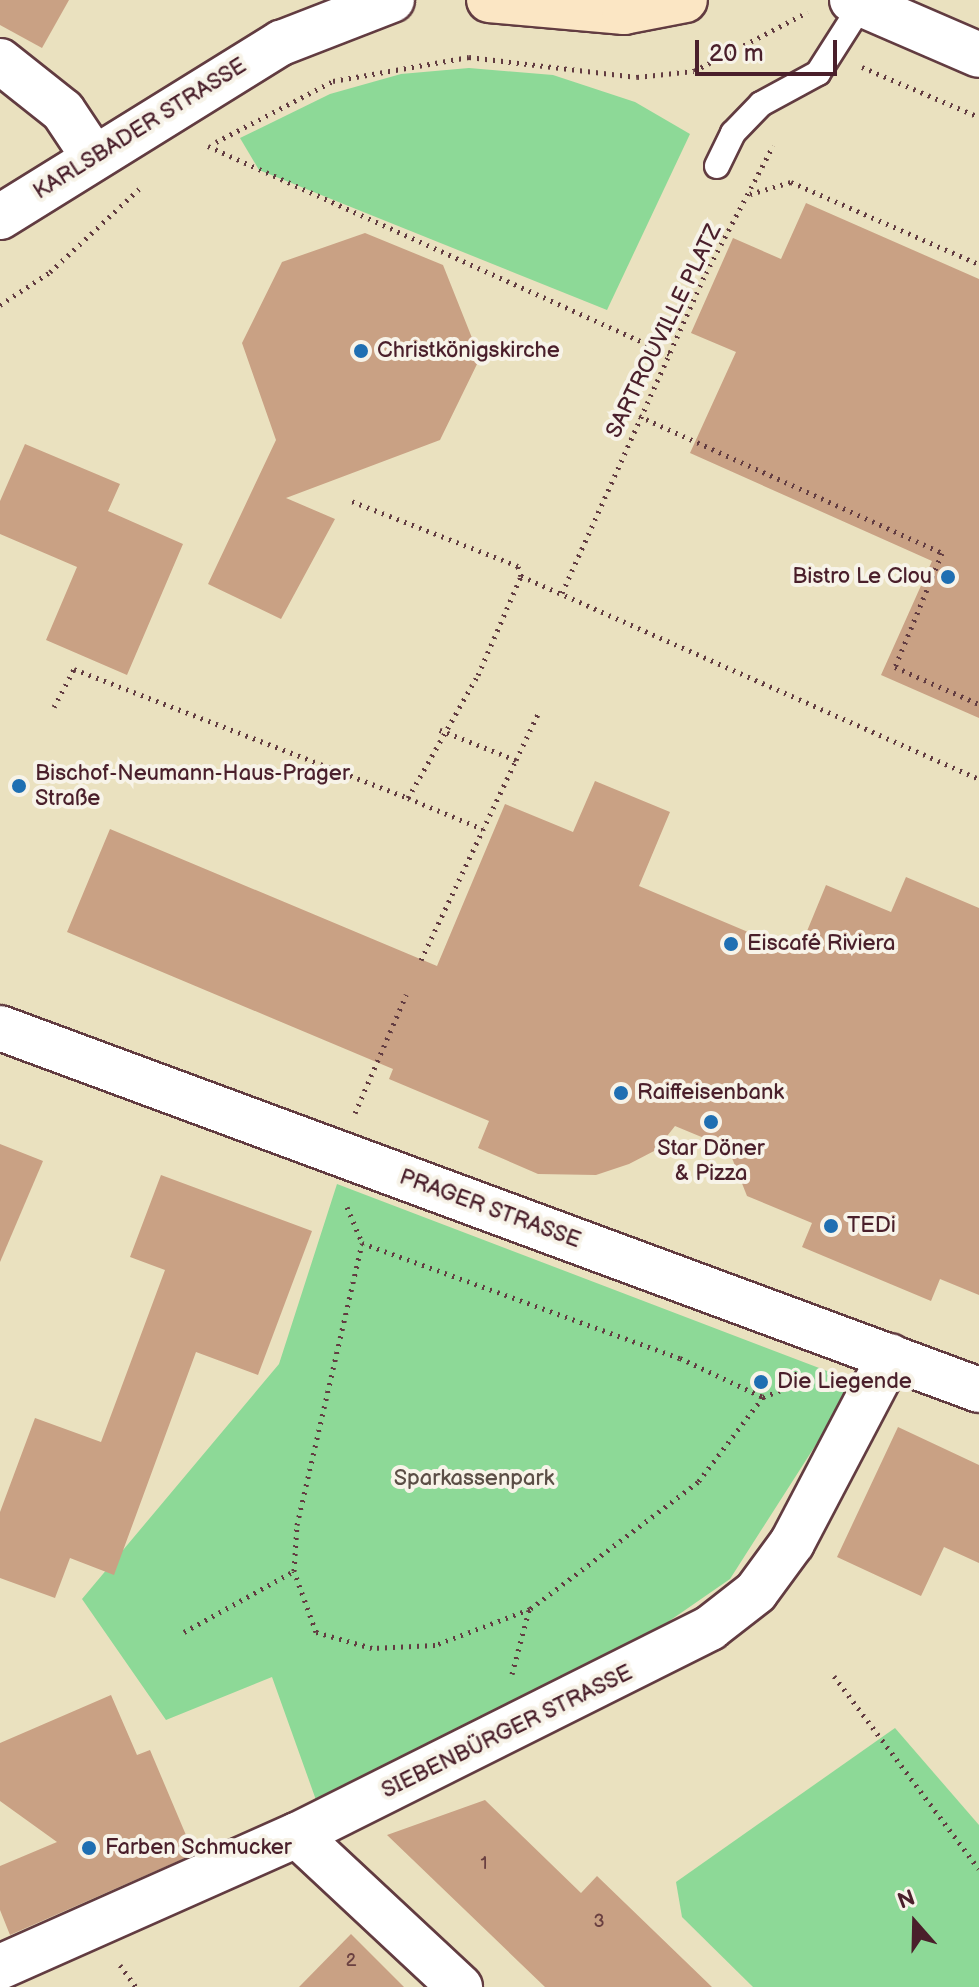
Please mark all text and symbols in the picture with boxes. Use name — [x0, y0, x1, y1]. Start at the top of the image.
scale bar — [699, 24, 841, 74]
text: 20 m — [709, 39, 764, 68]
street label: KARLSBADER STRASSE — [29, 53, 251, 205]
street label: SARTROUVILLE PLATZ — [601, 220, 727, 442]
place label: Christkönigskirche — [377, 338, 560, 364]
marker: Christkönigskirche — [352, 342, 370, 360]
place label: Bistro Le Clou — [792, 564, 932, 590]
marker: Bistro Le Clou — [939, 568, 957, 586]
place label: Bischof-Neumann-Haus-Prager Straße — [35, 760, 350, 812]
marker: Bischof-Neumann-Haus-Prager Straße — [10, 777, 28, 795]
place label: Eiscafé Riviera — [747, 931, 896, 957]
marker: Eiscafé Riviera — [722, 935, 740, 953]
place label: Raiffeisenbank — [637, 1080, 784, 1106]
marker: Raiffeisenbank — [612, 1084, 630, 1102]
marker: Star Döner & Pizza — [702, 1113, 720, 1131]
place label: Star Döner & Pizza — [657, 1135, 765, 1186]
street label: PRAGER STRASSE — [396, 1164, 584, 1254]
place label: TEDi — [847, 1213, 896, 1239]
marker: TEDi — [822, 1217, 840, 1235]
place label: Die Liegende — [777, 1369, 912, 1395]
marker: Die Liegende — [752, 1373, 770, 1391]
park label: Sparkassenpark — [394, 1466, 554, 1492]
street label: SIEBENBÜRGER STRASSE — [377, 1660, 637, 1804]
place label: Farben Schmucker — [105, 1835, 292, 1861]
marker: Farben Schmucker — [80, 1839, 98, 1857]
house number: 1 — [481, 1853, 487, 1875]
north arrow — [875, 1883, 955, 1963]
text: N — [894, 1884, 919, 1915]
house number: 3 — [593, 1911, 605, 1933]
house number: 2 — [346, 1950, 356, 1972]

